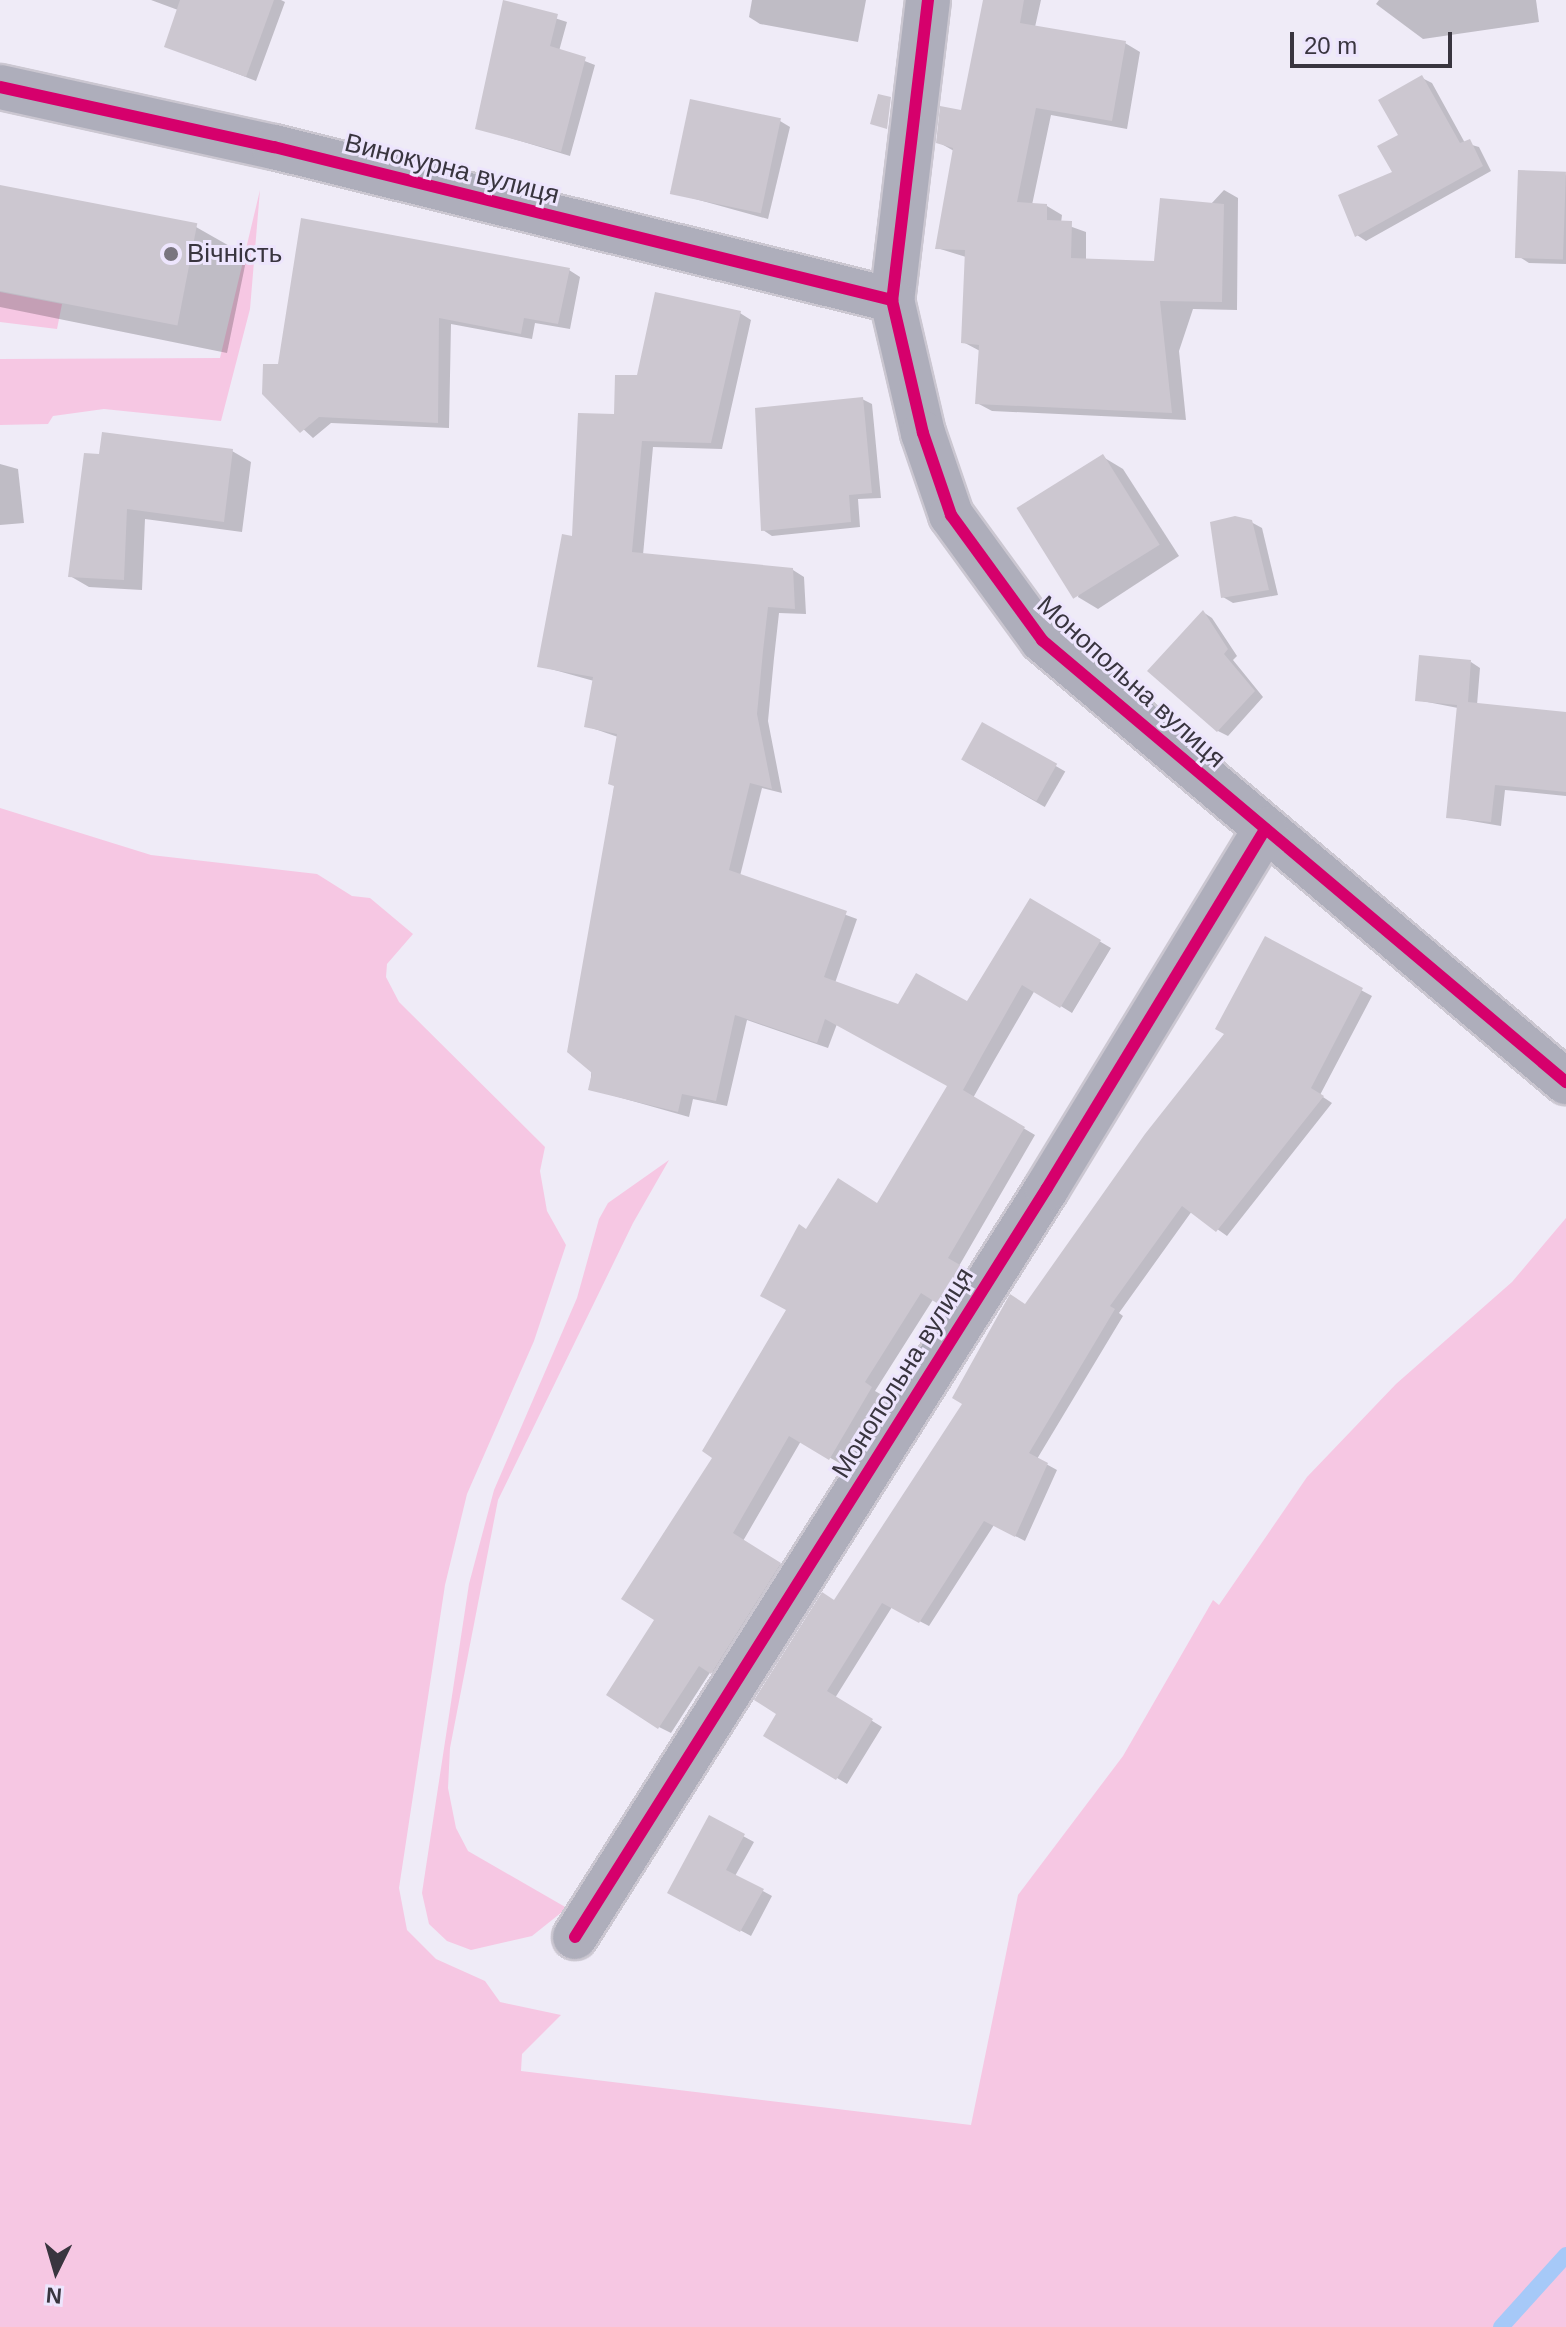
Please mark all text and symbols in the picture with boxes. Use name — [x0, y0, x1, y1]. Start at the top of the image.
scale bar — [1294, 16, 1456, 66]
text: 20 m — [1304, 32, 1357, 59]
street label: Винокурна вулиця — [342, 127, 562, 211]
place label: Вічність — [187, 238, 282, 270]
marker: Вічність — [162, 245, 180, 263]
street label: Монопольна вулиця — [1031, 589, 1231, 775]
street label: Монопольна вулиця — [826, 1262, 980, 1484]
north arrow — [16, 2231, 96, 2311]
text: N — [45, 2282, 63, 2309]

